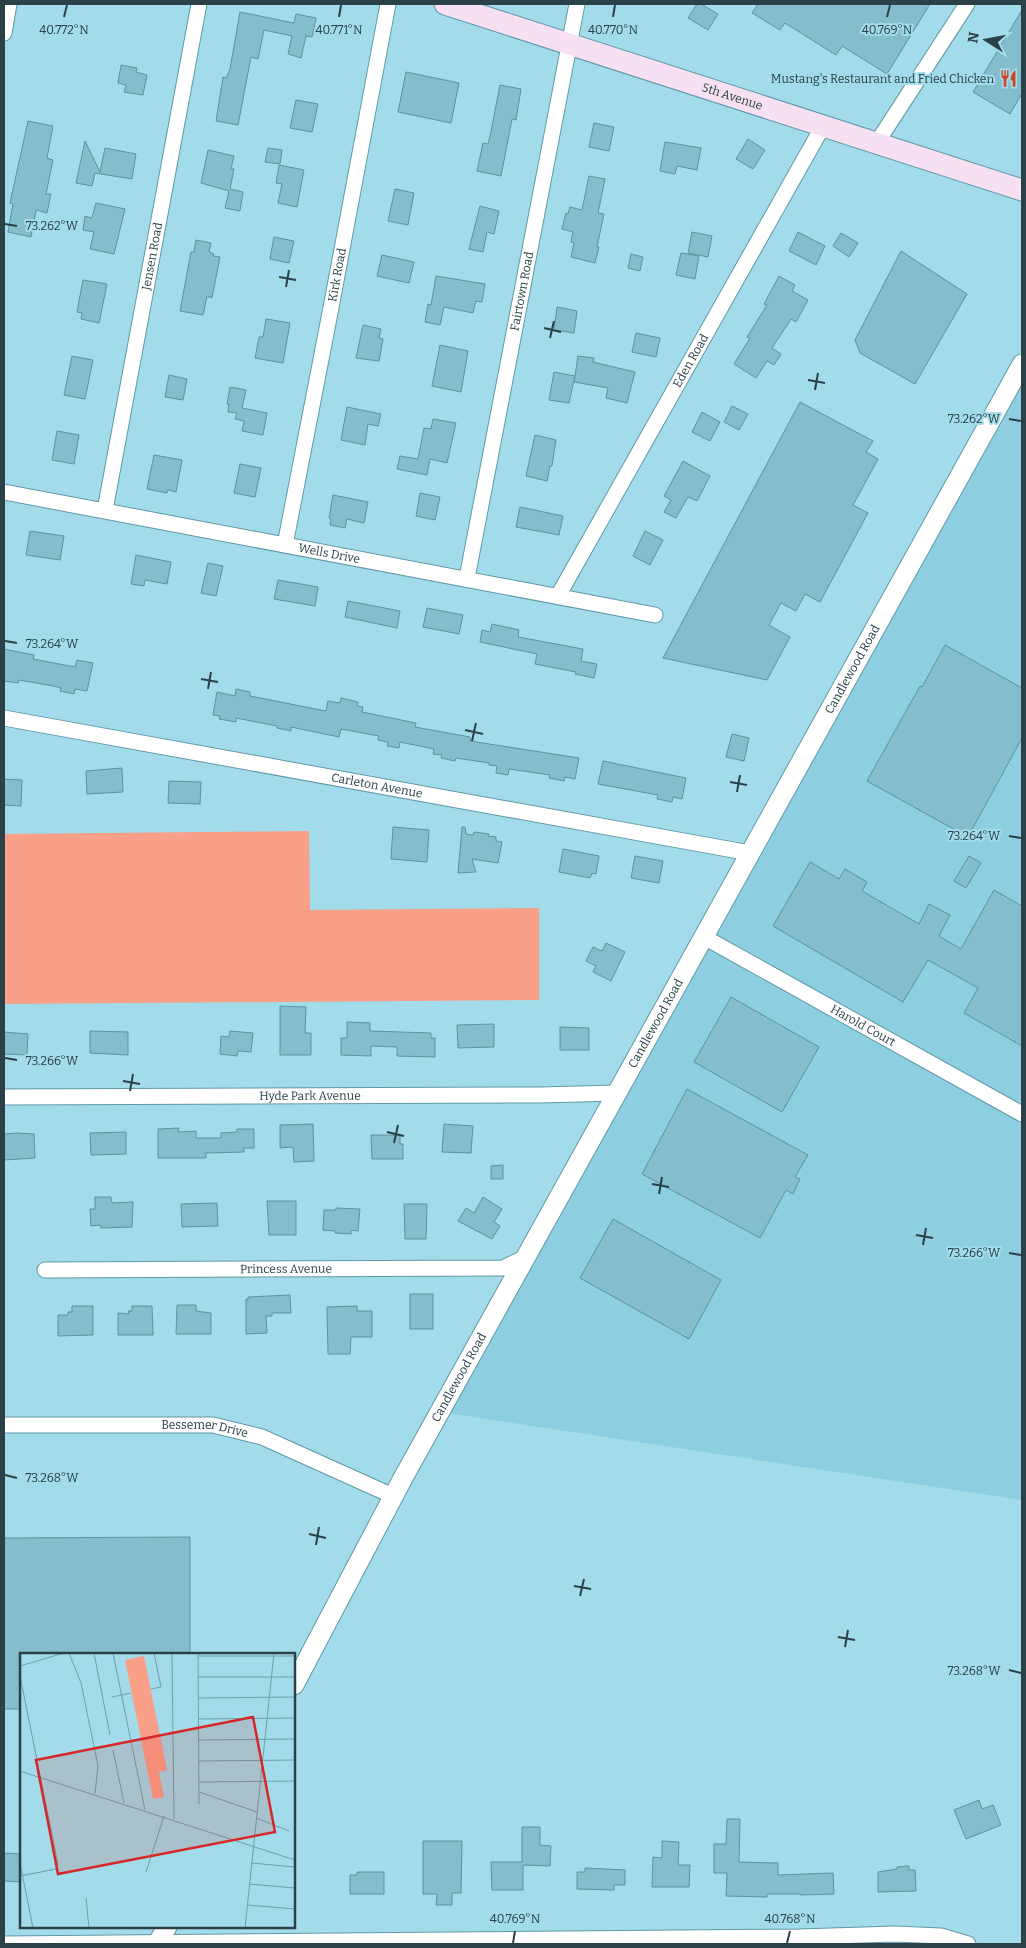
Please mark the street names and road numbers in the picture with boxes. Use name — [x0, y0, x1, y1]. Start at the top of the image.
street label: 5th Avenue — [700, 80, 764, 113]
street label: Jensen Road — [139, 221, 165, 292]
street label: Kirk Road — [325, 247, 349, 303]
street label: Fairtown Road — [508, 250, 536, 332]
street label: Eden Road — [670, 332, 711, 390]
street label: Wells Drive — [297, 541, 361, 566]
street label: Candlewood Road — [822, 622, 883, 716]
street label: Carleton Avenue — [330, 770, 424, 801]
street label: Candlewood Road — [625, 976, 686, 1070]
street label: Harold Court — [828, 1002, 899, 1050]
street label: Hyde Park Avenue — [259, 1089, 361, 1103]
street label: Princess Avenue — [240, 1262, 332, 1276]
street label: Candlewood Road — [429, 1330, 489, 1424]
street label: Bessemer Drive — [161, 1418, 249, 1440]

